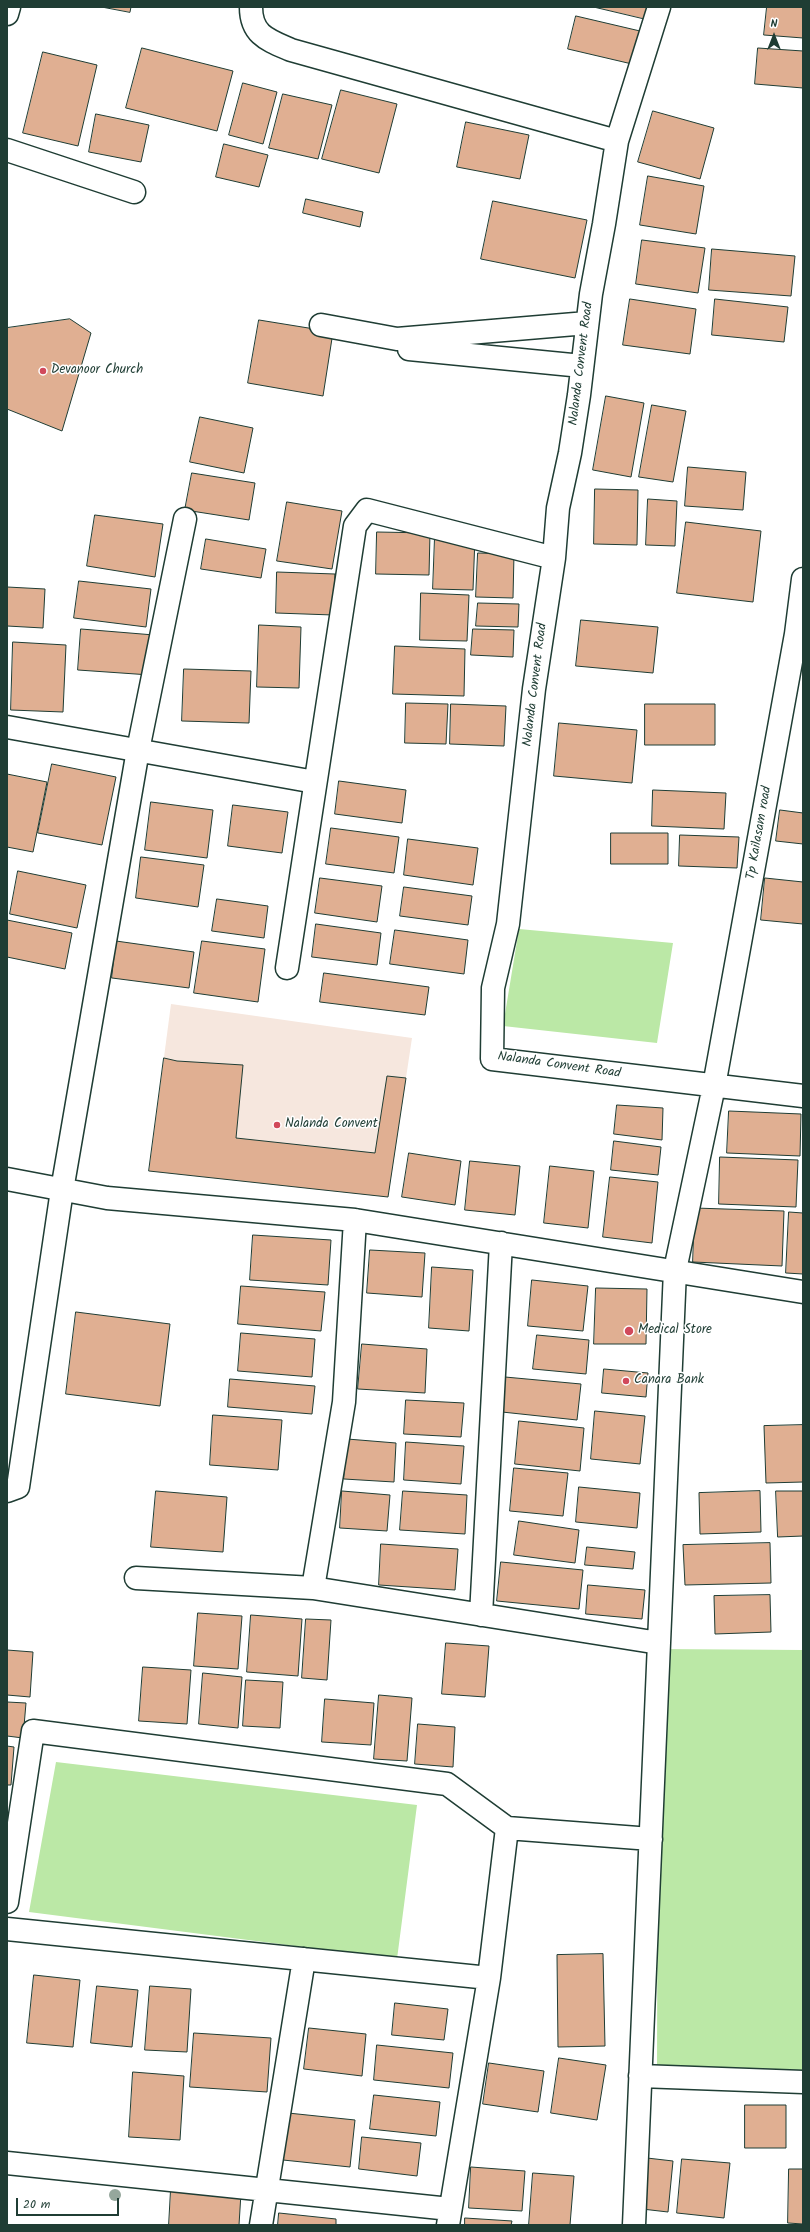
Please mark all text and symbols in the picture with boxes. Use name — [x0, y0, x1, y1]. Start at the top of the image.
text: N — [771, 15, 777, 33]
north arrow — [754, 16, 794, 56]
street label: Nalanda Convent Road — [567, 301, 597, 427]
place label: Devanoor Church — [51, 363, 143, 379]
marker: Devanoor Church — [38, 366, 48, 376]
street label: Nalanda Convent Road — [521, 622, 551, 748]
street label: Tp Kailasam road — [744, 785, 776, 881]
street label: Nalanda Convent Road — [496, 1050, 622, 1082]
place label: Nalanda Convent — [285, 1117, 378, 1133]
marker: Nalanda Convent — [272, 1120, 282, 1130]
place label: Medical Store — [638, 1323, 712, 1339]
marker: Medical Store — [623, 1325, 635, 1337]
place label: Canara Bank — [634, 1373, 704, 1389]
marker: Canara Bank — [621, 1376, 631, 1386]
scale bar — [18, 2190, 121, 2216]
text: 20 m — [23, 2195, 50, 2214]

